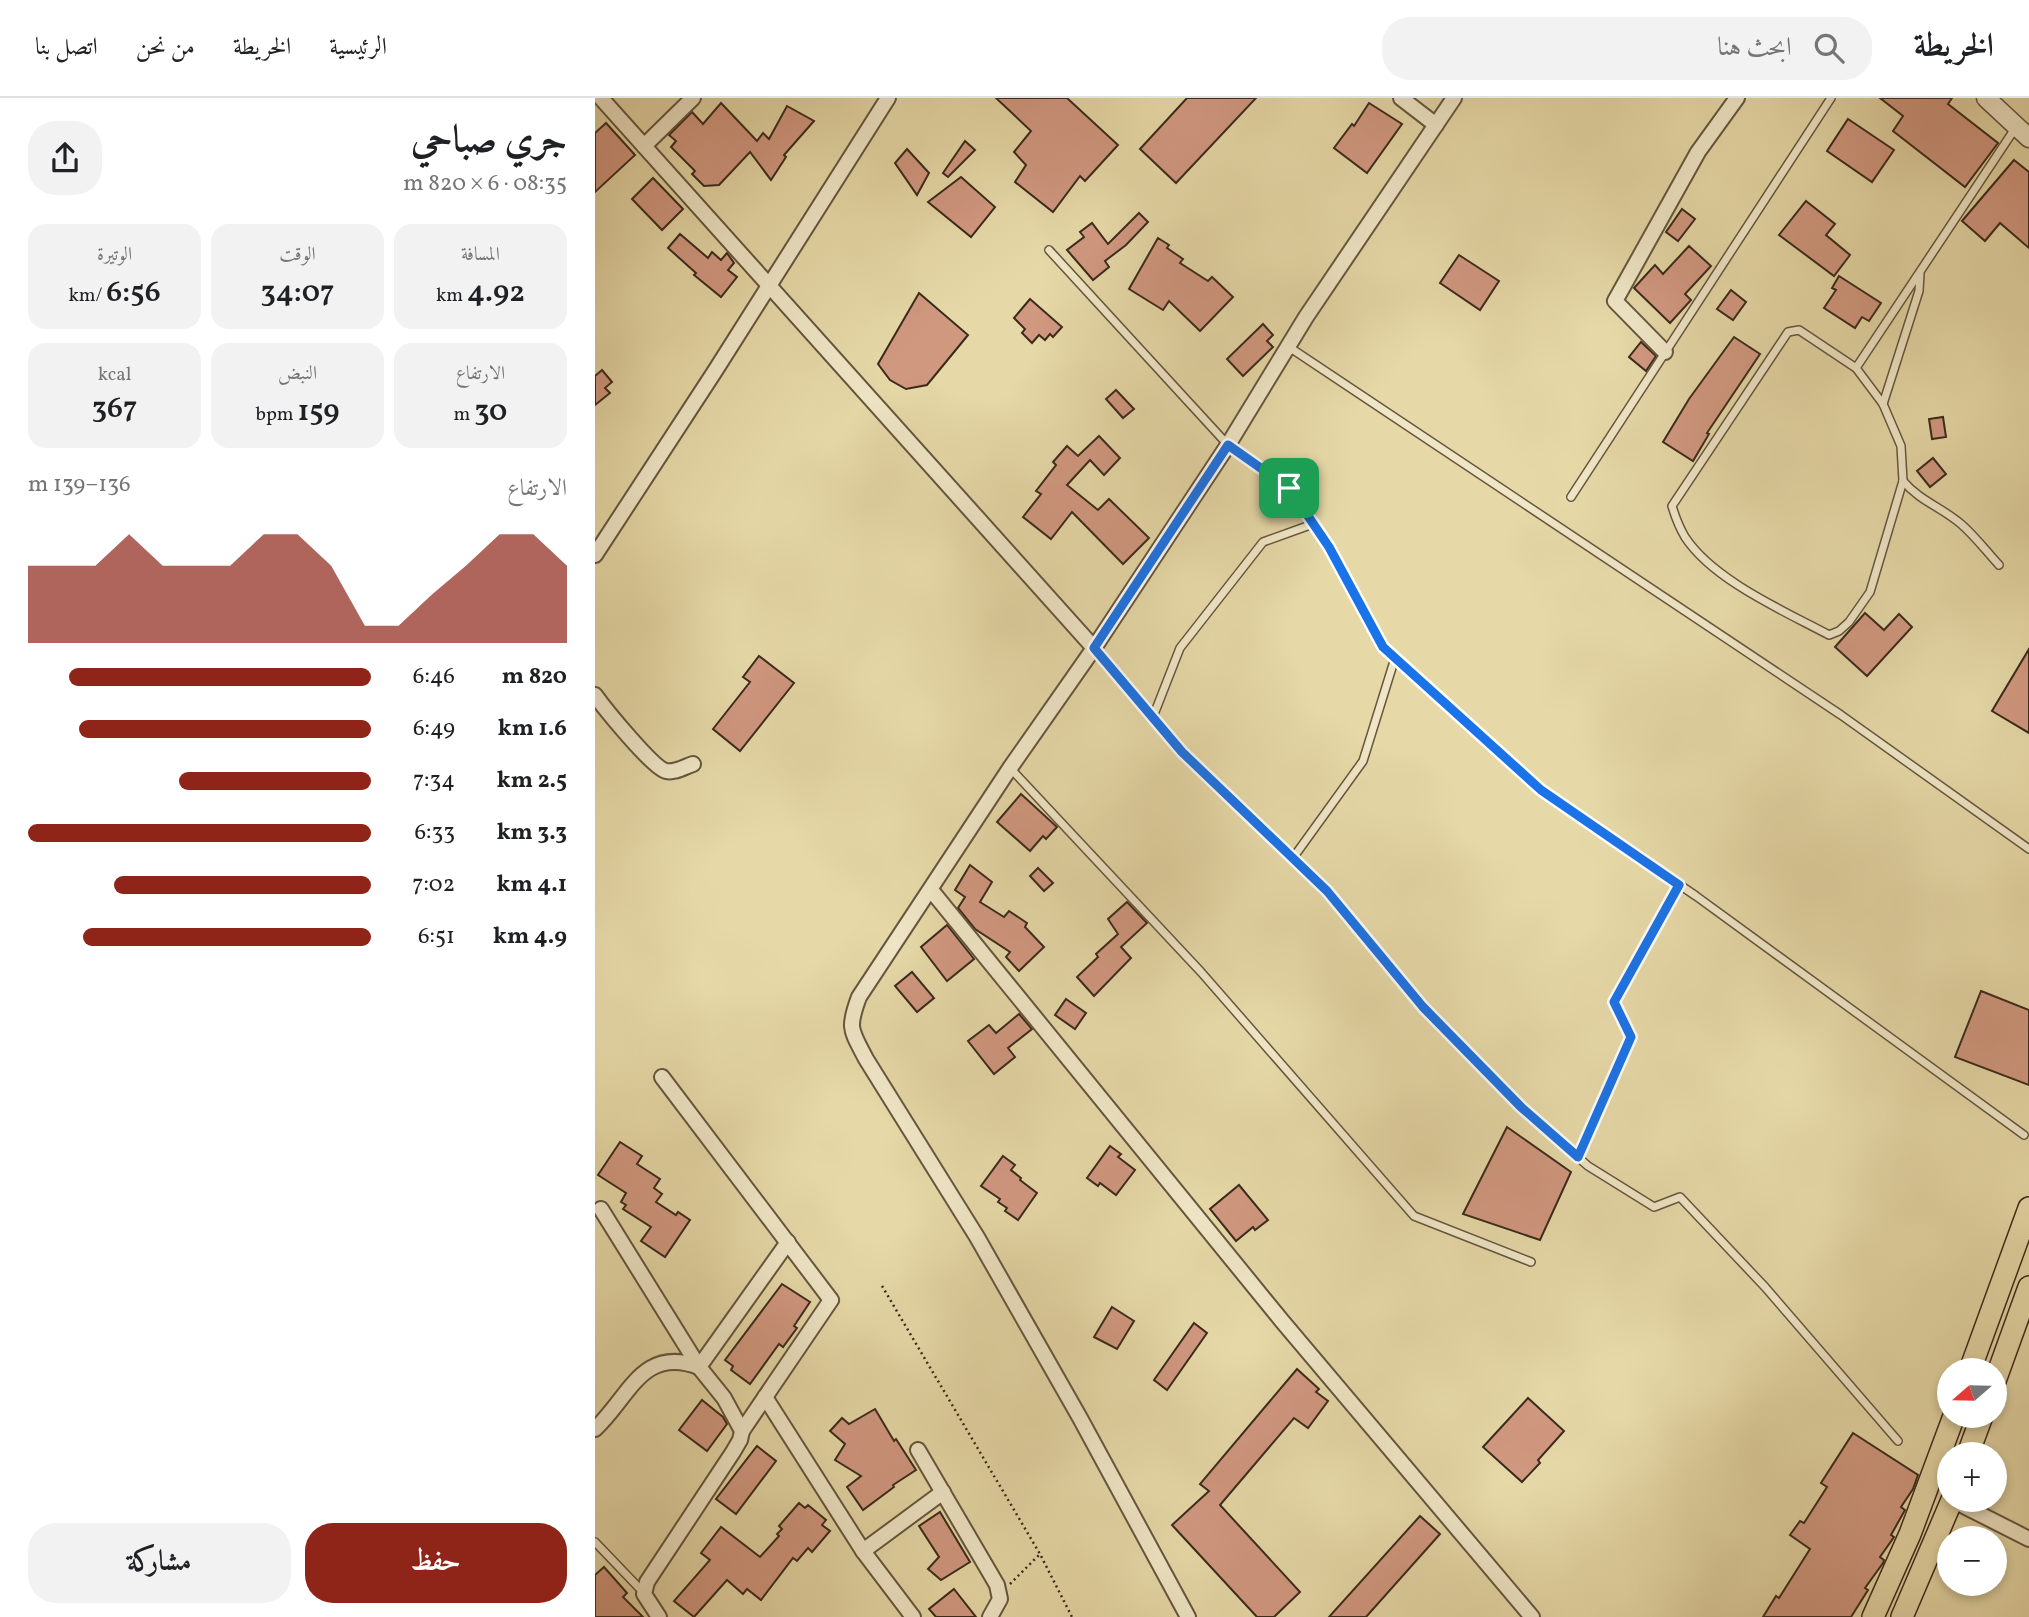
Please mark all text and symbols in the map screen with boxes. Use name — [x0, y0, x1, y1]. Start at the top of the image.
search box — [1382, 17, 1872, 80]
text: الخريطة — [1914, 25, 1994, 71]
icon: search — [1810, 29, 1848, 67]
text: ابحث هنا — [1717, 30, 1792, 66]
text: اتصل بنا — [35, 31, 98, 65]
text: من نحن — [136, 31, 195, 65]
text: الخريطة — [233, 31, 291, 65]
text: الرئيسية — [329, 31, 387, 65]
text: جري صباحي — [411, 115, 567, 168]
button: share — [28, 121, 102, 195]
text: 08:35 · 6 × 820 m — [403, 168, 567, 200]
text: الوتيرة — [97, 242, 132, 268]
text: الوقت — [279, 242, 316, 268]
text: المسافة — [461, 242, 500, 268]
text: 6:56 — [106, 272, 161, 314]
text: 34:07 — [260, 272, 335, 314]
text: 4.92 — [467, 272, 525, 314]
text: /km — [68, 283, 106, 309]
text: km — [436, 283, 467, 309]
text: النبض — [278, 361, 317, 387]
text: الارتفاع — [456, 361, 505, 387]
text: kcal — [98, 362, 131, 388]
text: 367 — [92, 388, 137, 430]
text: 159 — [297, 391, 340, 433]
text: 30 — [474, 391, 507, 433]
text: bpm — [255, 402, 297, 428]
text: m — [454, 402, 474, 428]
pin — [1259, 458, 1319, 518]
text: 136–139 m — [28, 469, 131, 501]
icon: arrive — [1270, 469, 1308, 507]
text: الارتفاع — [507, 473, 567, 505]
text: 6:46 — [413, 661, 455, 693]
text: 820 m — [502, 661, 567, 693]
text: 6:49 — [413, 713, 455, 745]
text: 1.6 km — [498, 713, 567, 745]
text: 7:34 — [413, 765, 455, 797]
text: 2.5 km — [497, 765, 567, 797]
text: 6:33 — [414, 817, 455, 849]
text: 3.3 km — [497, 817, 567, 849]
text: 7:02 — [412, 869, 455, 901]
text: 4.1 km — [496, 869, 567, 901]
text: 6:51 — [418, 921, 455, 953]
text: 4.9 km — [493, 921, 567, 953]
north arrow — [1937, 1358, 2007, 1428]
map controls — [1937, 1358, 2007, 1596]
button: + — [1937, 1442, 2007, 1512]
button: مشاركة — [28, 1523, 291, 1603]
button: حفظ — [305, 1523, 567, 1603]
button: − — [1937, 1526, 2007, 1596]

